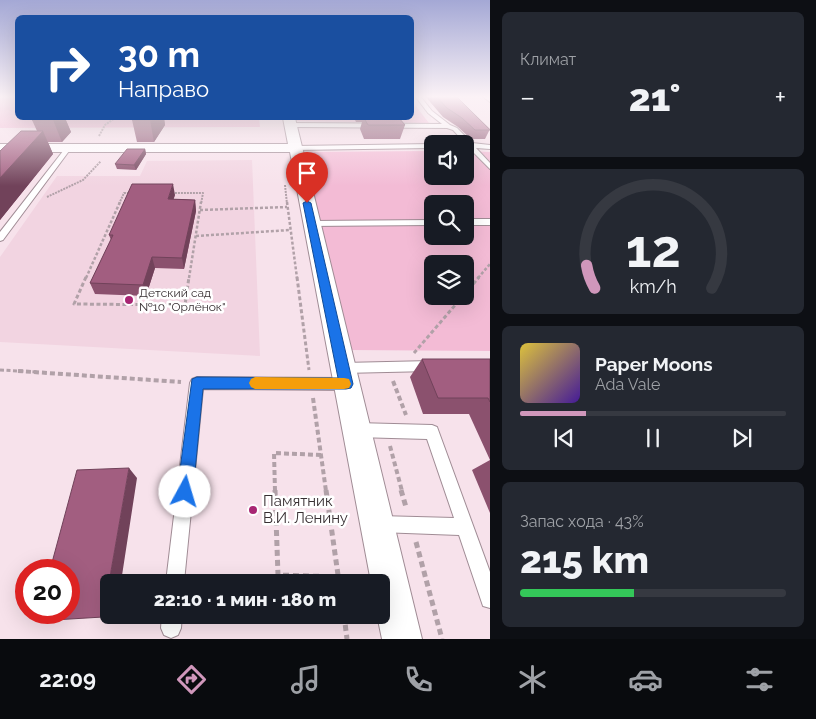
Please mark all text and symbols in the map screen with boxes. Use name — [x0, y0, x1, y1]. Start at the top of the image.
text: 30 m — [118, 34, 200, 75]
icon: right — [35, 35, 100, 100]
text: Климат — [520, 50, 576, 69]
text: 21° — [629, 75, 681, 120]
text: Направо — [118, 76, 209, 102]
text: − — [520, 81, 535, 114]
text: + — [774, 81, 786, 114]
map controls — [424, 135, 474, 305]
button: sound — [424, 135, 474, 185]
pin — [286, 152, 328, 203]
icon: arrive — [293, 159, 321, 187]
button: search — [424, 195, 474, 245]
text: 12 — [625, 218, 681, 279]
button: layers — [424, 255, 474, 305]
text: km/h — [629, 276, 677, 297]
place label: Детский сад №10 "Орлёнок" — [139, 286, 226, 314]
marker: Детский сад №10 "Орлёнок" — [123, 294, 135, 306]
text: Paper Moons — [595, 353, 713, 375]
text: Ada Vale — [595, 375, 660, 394]
icon: previous — [550, 424, 578, 452]
icon: pause — [639, 424, 667, 452]
icon: next — [728, 424, 756, 452]
position arrow — [158, 465, 210, 517]
place label: Памятник В.И. Ленину — [263, 492, 348, 527]
marker: Памятник В.И. Ленину — [247, 504, 259, 516]
text: Запас хода · 43% — [520, 512, 644, 531]
text: 215 km — [520, 537, 649, 582]
speed limit sign: 20 — [15, 559, 80, 624]
text: 22:10 · 1 мин · 180 m — [154, 588, 336, 610]
icon: directions — [174, 662, 209, 697]
icon: music — [288, 662, 323, 697]
icon: phone — [401, 662, 436, 697]
icon: climate — [515, 662, 550, 697]
icon: car — [628, 662, 663, 697]
icon: filters — [742, 662, 777, 697]
text: 22:09 — [39, 666, 96, 692]

